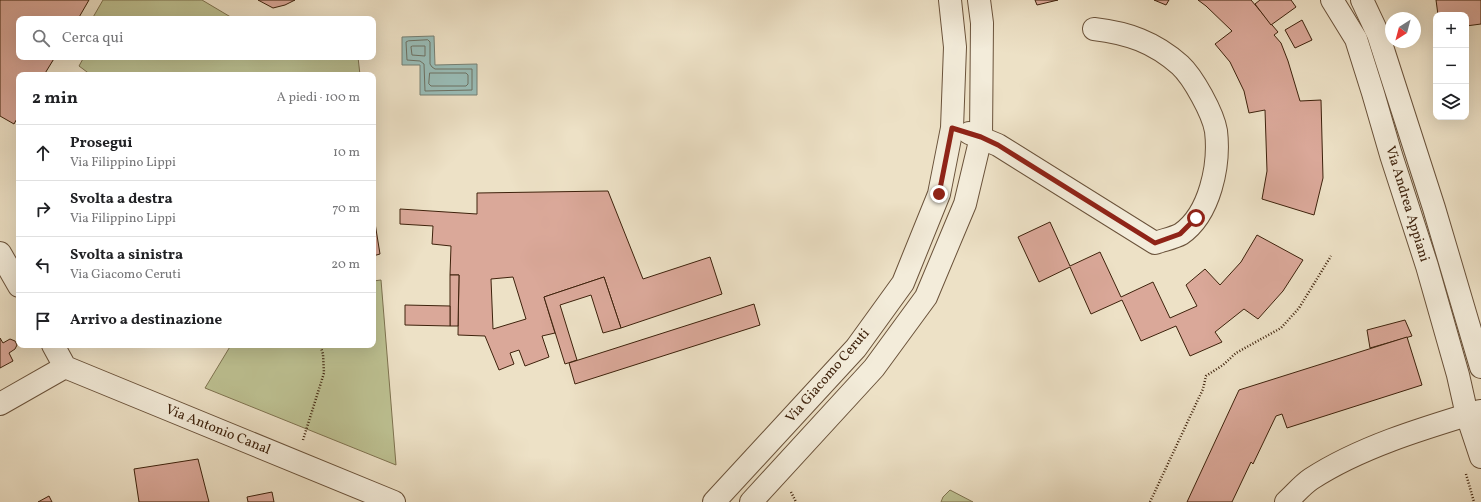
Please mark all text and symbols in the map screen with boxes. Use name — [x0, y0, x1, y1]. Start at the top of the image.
north arrow — [1385, 12, 1421, 48]
map controls — [1433, 12, 1469, 120]
button: + — [1433, 12, 1469, 48]
search box — [16, 16, 376, 60]
icon: search — [30, 27, 52, 49]
text: Cerca qui — [62, 28, 124, 49]
button: − — [1433, 48, 1469, 84]
button: layers — [1433, 84, 1469, 120]
text: 2 min — [32, 87, 78, 110]
text: A piedi · 100 m — [277, 89, 360, 107]
text: Prosegui — [70, 133, 133, 154]
icon: ahead — [32, 142, 54, 164]
text: 10 m — [333, 144, 360, 162]
street label: Via Andrea Appiani — [1380, 144, 1434, 264]
text: Via Filippino Lippi — [70, 154, 176, 172]
route end — [930, 185, 948, 203]
text: Svolta a destra — [70, 189, 173, 210]
icon: right — [32, 198, 54, 220]
text: 70 m — [332, 200, 360, 218]
route start — [1187, 209, 1205, 227]
text: Via Filippino Lippi — [70, 210, 176, 228]
text: Svolta a sinistra — [70, 245, 183, 266]
icon: left — [32, 254, 54, 276]
text: 20 m — [331, 256, 360, 274]
text: Via Giacomo Ceruti — [70, 266, 181, 284]
icon: arrive — [32, 310, 54, 332]
text: Arrivo a destinazione — [70, 310, 222, 331]
street label: Via Giacomo Ceruti — [782, 325, 874, 427]
street label: Via Antonio Canal — [163, 400, 273, 460]

